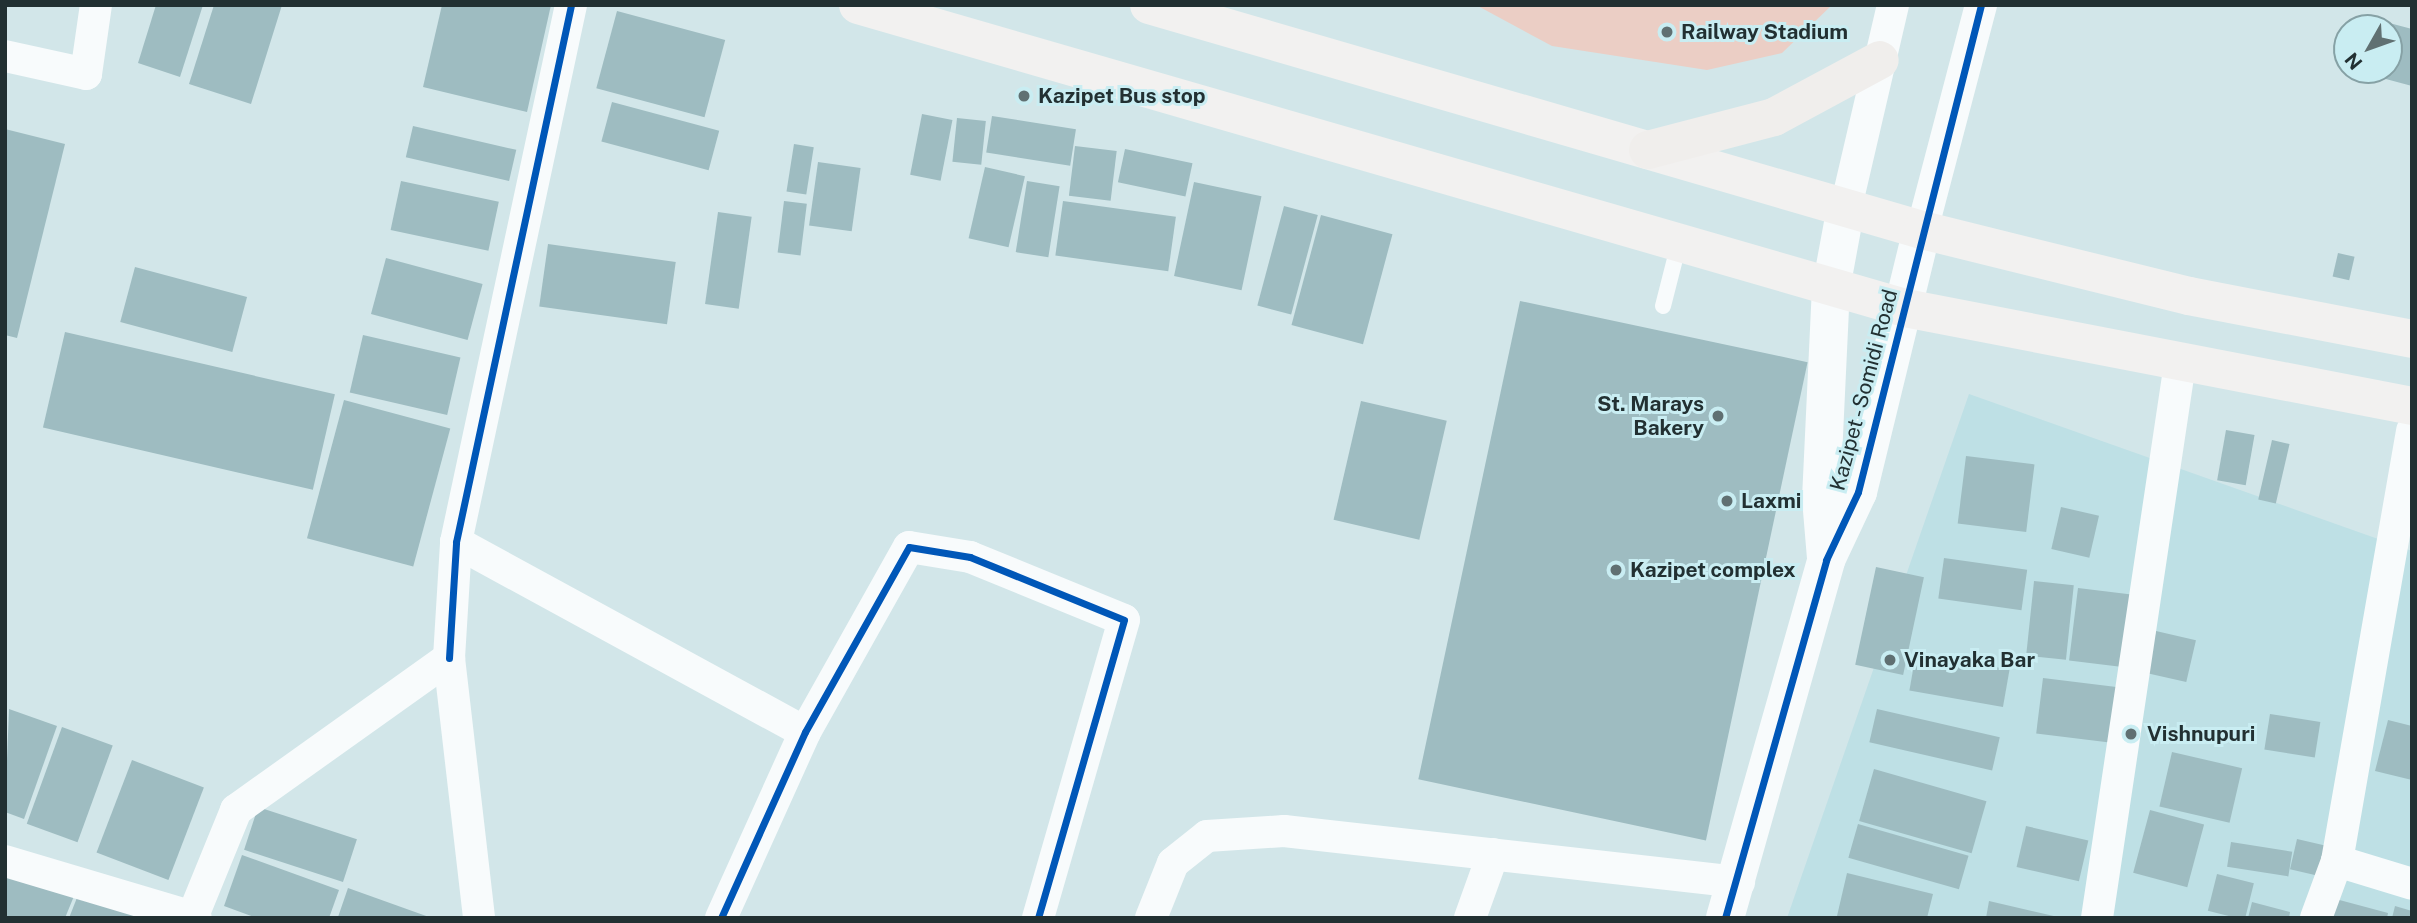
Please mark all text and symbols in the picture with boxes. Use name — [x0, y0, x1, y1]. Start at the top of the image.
north arrow — [2333, 14, 2403, 84]
place label: Railway Stadium — [1681, 19, 1848, 45]
marker: Railway Stadium — [1659, 24, 1675, 40]
text: N — [2340, 48, 2367, 74]
place label: Kazipet Bus stop — [1038, 83, 1206, 109]
marker: Kazipet Bus stop — [1016, 88, 1032, 104]
street label: Kazipet - Somidi Road — [1824, 284, 1904, 496]
place label: St. Marays Bakery — [1597, 391, 1704, 441]
marker: St. Marays Bakery — [1710, 408, 1726, 424]
place label: Laxmi — [1741, 488, 1801, 514]
marker: Laxmi — [1719, 493, 1735, 509]
place label: Kazipet complex — [1630, 557, 1796, 583]
marker: Kazipet complex — [1608, 562, 1624, 578]
place label: Vinayaka Bar — [1904, 647, 2035, 673]
marker: Vinayaka Bar — [1882, 652, 1898, 668]
place label: Vishnupuri — [2147, 721, 2255, 747]
marker: Vishnupuri — [2121, 724, 2141, 744]

